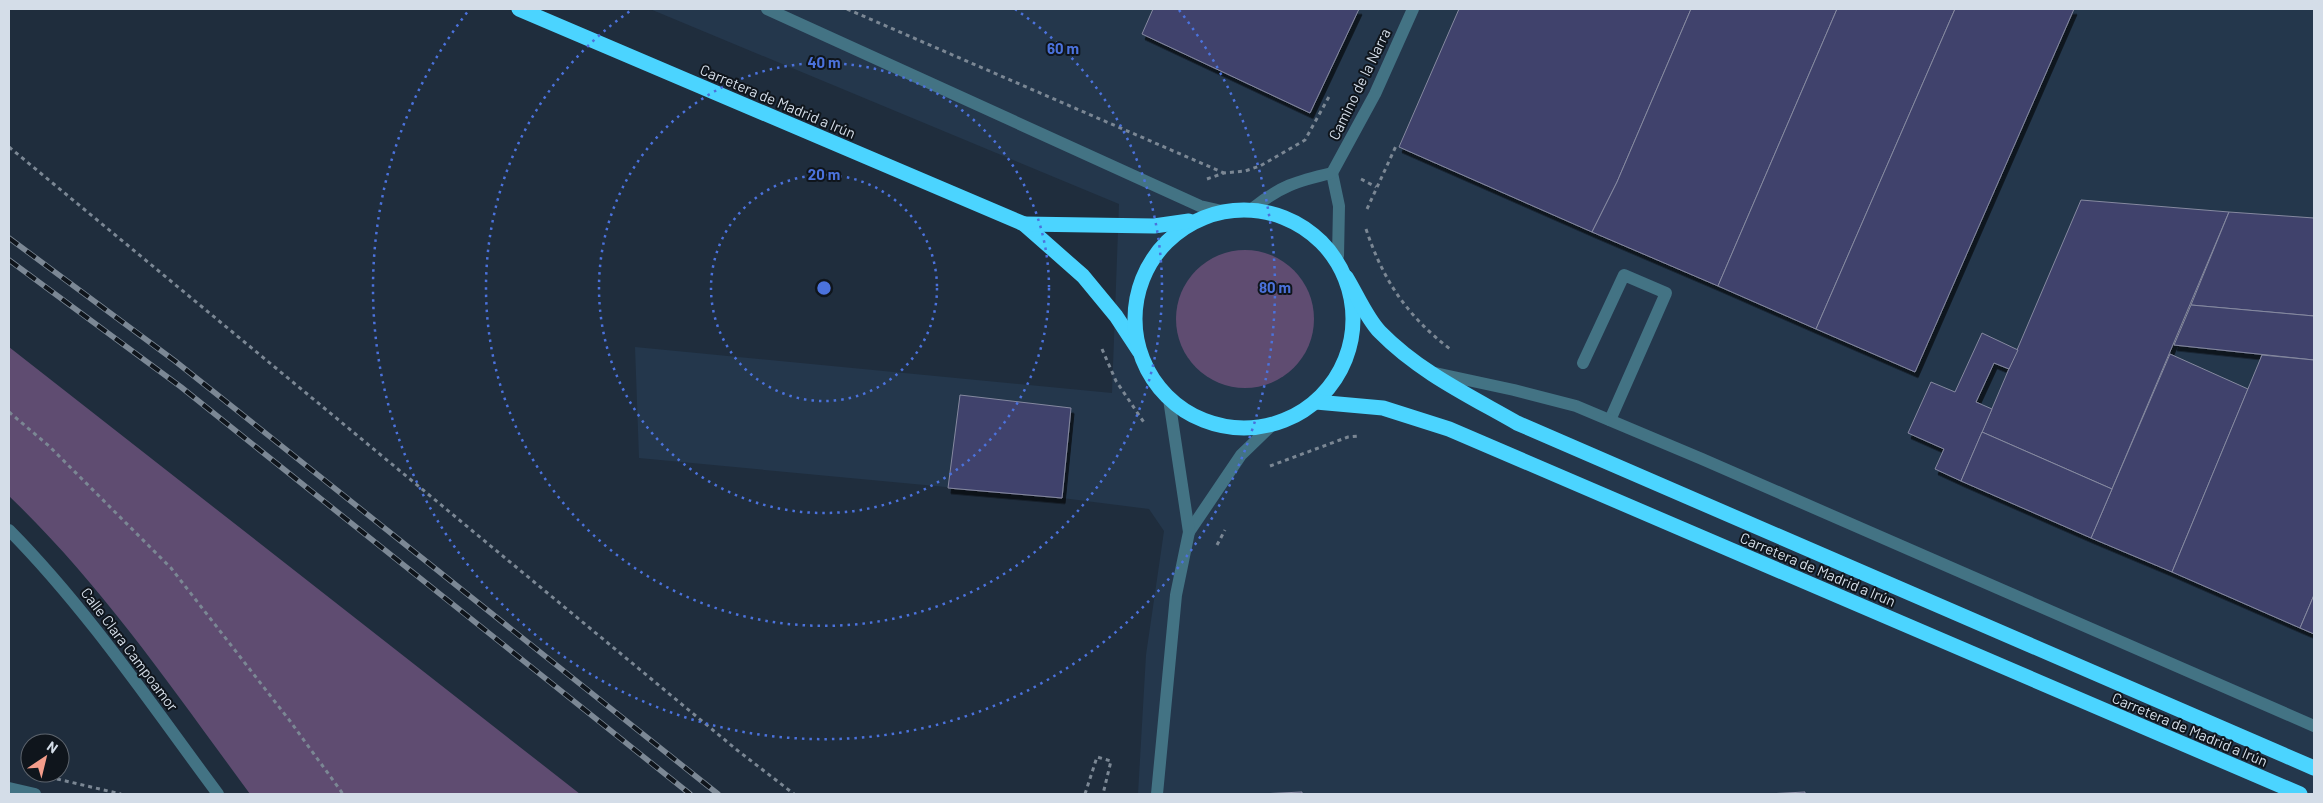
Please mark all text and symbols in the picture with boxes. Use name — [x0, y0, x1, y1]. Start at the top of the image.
street label: Camino de la Narra — [1324, 25, 1394, 143]
text: 60 m — [1047, 39, 1079, 57]
text: 40 m — [807, 53, 841, 71]
street label: Carretera de Madrid a Irún — [698, 60, 858, 142]
text: 20 m — [808, 165, 840, 183]
text: 80 m — [1259, 278, 1291, 296]
centre of rings — [815, 279, 833, 297]
street label: Carretera de Madrid a Irún — [1738, 528, 1898, 610]
street label: Calle Clara Campoamor — [78, 584, 183, 715]
street label: Carretera de Madrid a Irún — [2110, 688, 2270, 770]
north arrow — [20, 733, 70, 783]
text: N — [44, 737, 61, 757]

